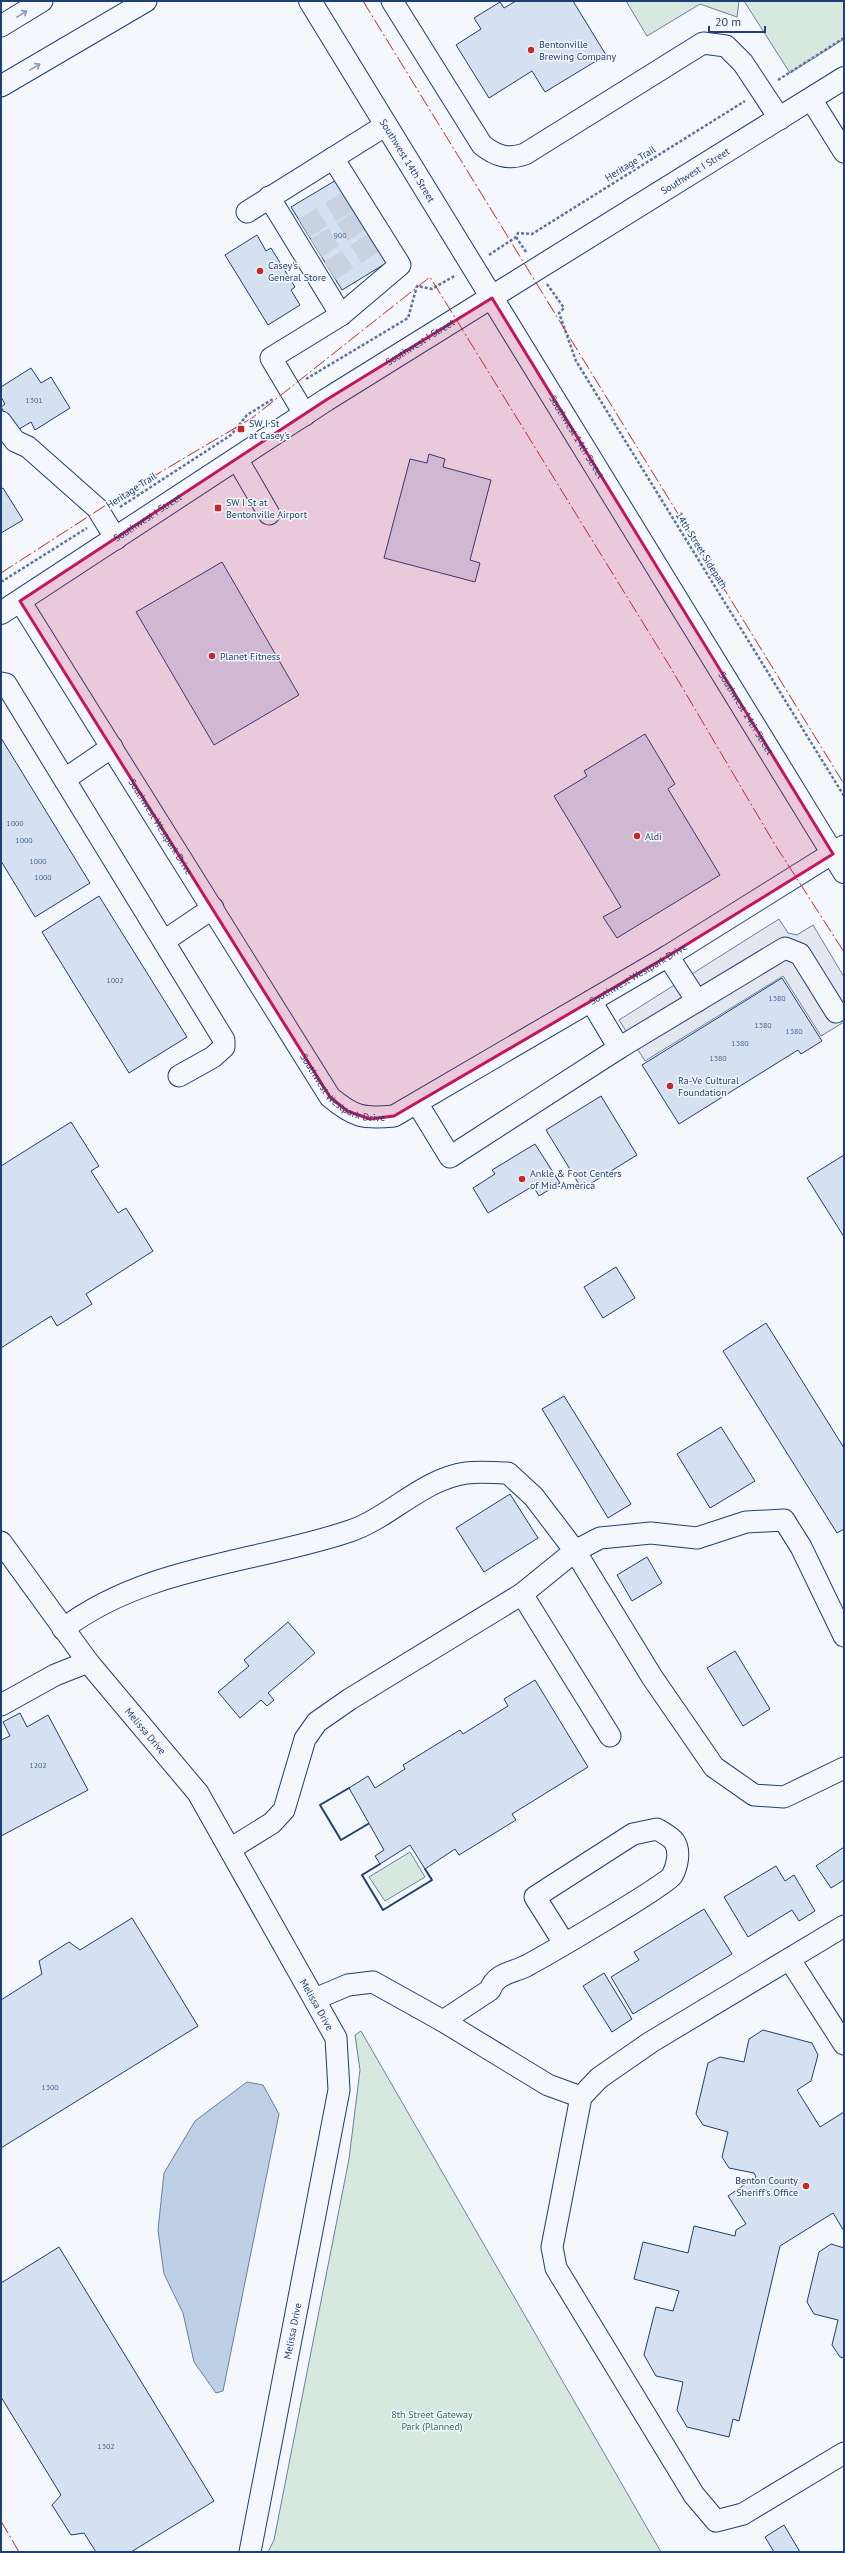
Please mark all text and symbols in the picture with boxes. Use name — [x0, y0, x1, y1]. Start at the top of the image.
scale bar — [709, 8, 765, 34]
one-way arrow — [16, 9, 28, 17]
text: 20 m — [715, 14, 741, 29]
place label: Bentonville Brewing Company — [539, 38, 616, 63]
marker: Bentonville Brewing Company — [526, 45, 536, 55]
one-way arrow — [29, 62, 41, 70]
street label: Southwest 14th Street — [377, 117, 438, 205]
street label: Heritage Trail — [602, 143, 658, 184]
street label: Southwest I Street — [658, 144, 733, 197]
house number: 900 — [333, 230, 347, 240]
place label: Casey's General Store — [268, 259, 326, 284]
marker: Casey's General Store — [255, 266, 265, 276]
street label: Southwest I Street — [383, 316, 457, 368]
street label: Southwest 14th Street — [546, 393, 608, 482]
house number: 1301 — [25, 395, 43, 405]
place label: SW I St at Casey's — [249, 417, 290, 442]
marker: SW I St at Casey's — [236, 424, 246, 434]
street label: Heritage Trail — [104, 469, 159, 512]
street label: Southwest I Street — [111, 490, 185, 545]
place label: SW I St at Bentonville Airport — [226, 496, 308, 521]
marker: SW I St at Bentonville Airport — [213, 503, 223, 513]
street label: 14th Street Sidepath — [673, 509, 730, 591]
place label: Planet Fitness — [220, 650, 280, 663]
marker: Planet Fitness — [207, 651, 217, 661]
street label: Southwest 14th Street — [715, 669, 777, 758]
street label: Southwest Westpark Drive — [126, 776, 196, 878]
house number: 1000 — [6, 818, 24, 828]
place label: Aldi — [645, 830, 662, 843]
marker: Aldi — [632, 831, 642, 841]
house number: 1000 — [15, 835, 33, 845]
house number: 1000 — [29, 856, 47, 866]
house number: 1000 — [34, 872, 52, 882]
street label: Southwest Westpark Drive — [587, 940, 689, 1008]
house number: 1002 — [106, 975, 124, 985]
house number: 1380 — [768, 993, 786, 1003]
house number: 1380 — [754, 1020, 772, 1030]
house number: 1380 — [785, 1026, 803, 1036]
house number: 1380 — [731, 1038, 749, 1048]
street label: Southwest Westpark Drive — [297, 1051, 386, 1124]
house number: 1380 — [709, 1053, 727, 1063]
place label: Ra-Ve Cultural Foundation — [678, 1074, 739, 1099]
marker: Ra-Ve Cultural Foundation — [665, 1081, 675, 1091]
place label: Ankle & Foot Centers of Mid-America — [530, 1167, 621, 1192]
marker: Ankle & Foot Centers of Mid-America — [517, 1174, 527, 1184]
street label: Melissa Drive — [122, 1705, 169, 1757]
house number: 1202 — [29, 1760, 47, 1770]
street label: Melissa Drive — [297, 1977, 336, 2033]
house number: 1300 — [41, 2082, 59, 2092]
place label: Benton County Sheriff's Office — [735, 2174, 798, 2199]
marker: Benton County Sheriff's Office — [801, 2181, 811, 2191]
street label: Melissa Drive — [281, 2302, 304, 2360]
park label: 8th Street Gateway Park (Planned) — [391, 2408, 473, 2433]
house number: 1302 — [97, 2441, 115, 2451]

